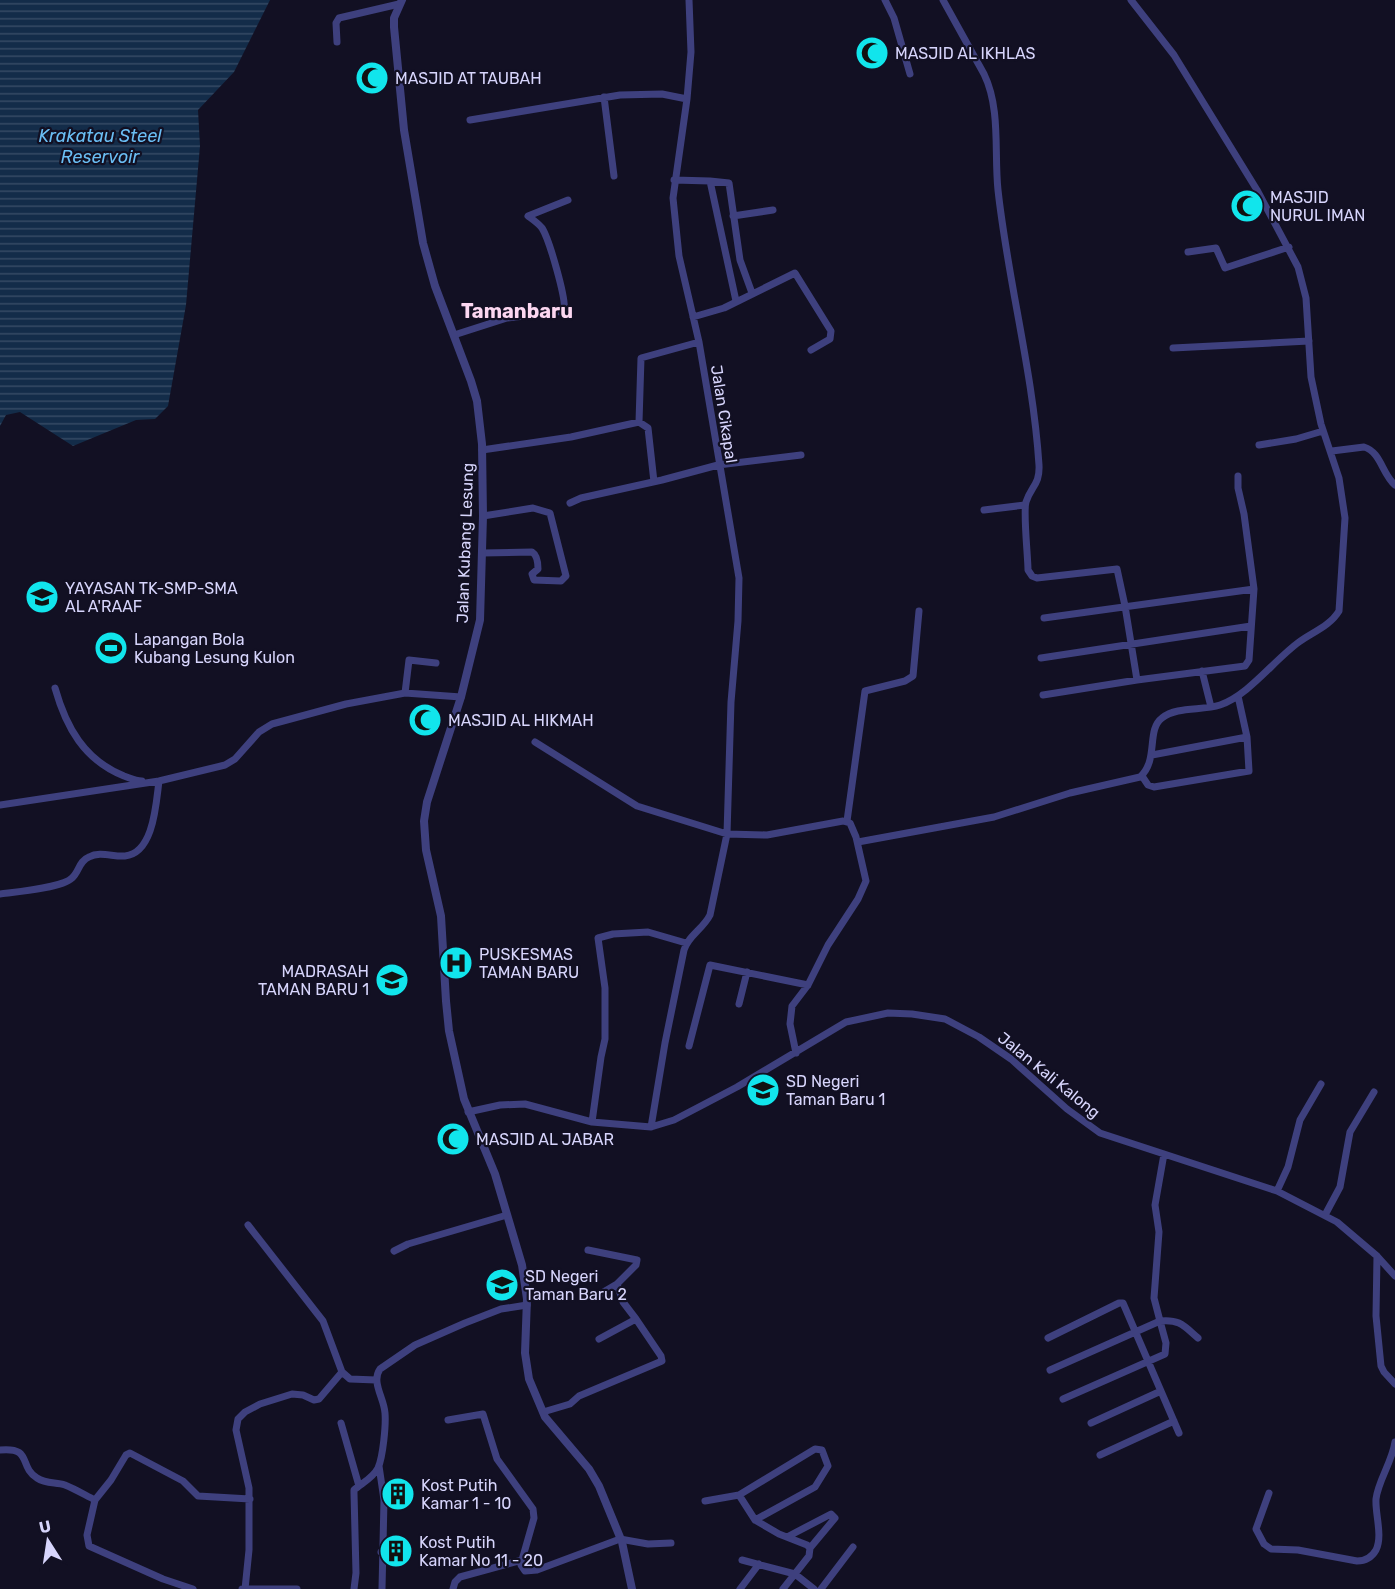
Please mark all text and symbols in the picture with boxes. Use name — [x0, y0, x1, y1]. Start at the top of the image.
mosque icon: MASJID AL IKHLAS — [854, 35, 890, 71]
place label: MASJID AL IKHLAS — [895, 44, 1035, 63]
mosque icon: MASJID AT TAUBAH — [354, 60, 390, 96]
place label: MASJID AT TAUBAH — [395, 69, 542, 88]
water label: Krakatau Steel Reservoir — [38, 125, 162, 168]
mosque icon: MASJID NURUL IMAN — [1229, 188, 1265, 224]
place label: MASJID NURUL IMAN — [1270, 188, 1365, 225]
district label: Tamanbaru — [461, 299, 573, 323]
street label: Jalan Cikapal — [707, 364, 741, 464]
street label: Jalan Kubang Lesung — [453, 462, 477, 624]
school or university icon: YAYASAN TK-SMP-SMA AL A'RAAF — [24, 579, 60, 615]
place label: YAYASAN TK-SMP-SMA AL A'RAAF — [65, 579, 238, 616]
sports icon: Lapangan Bola Kubang Lesung Kulon — [93, 630, 129, 666]
place label: Lapangan Bola Kubang Lesung Kulon — [134, 630, 295, 667]
mosque icon: MASJID AL HIKMAH — [407, 702, 443, 738]
place label: MASJID AL HIKMAH — [448, 711, 594, 730]
hospital icon: PUSKESMAS TAMAN BARU — [438, 945, 474, 981]
place label: PUSKESMAS TAMAN BARU — [479, 945, 579, 982]
place label: MADRASAH TAMAN BARU 1 — [258, 962, 369, 999]
school or university icon: MADRASAH TAMAN BARU 1 — [374, 962, 410, 998]
street label: Jalan Kali Kalong — [994, 1028, 1104, 1122]
school or university icon: SD Negeri Taman Baru 1 — [745, 1072, 781, 1108]
place label: SD Negeri Taman Baru 1 — [786, 1072, 885, 1109]
mosque icon: MASJID AL JABAR — [435, 1121, 471, 1157]
place label: MASJID AL JABAR — [476, 1130, 614, 1149]
school or university icon: SD Negeri Taman Baru 2 — [484, 1267, 520, 1303]
place label: SD Negeri Taman Baru 2 — [525, 1267, 627, 1304]
building icon: Kost Putih Kamar 1 - 10 — [380, 1476, 416, 1512]
place label: Kost Putih Kamar 1 - 10 — [421, 1476, 511, 1513]
north arrow — [18, 1511, 78, 1571]
text: U — [37, 1516, 53, 1537]
building icon: Kost Putih Kamar No 11 - 20 — [378, 1533, 414, 1569]
place label: Kost Putih Kamar No 11 - 20 — [419, 1533, 543, 1570]

